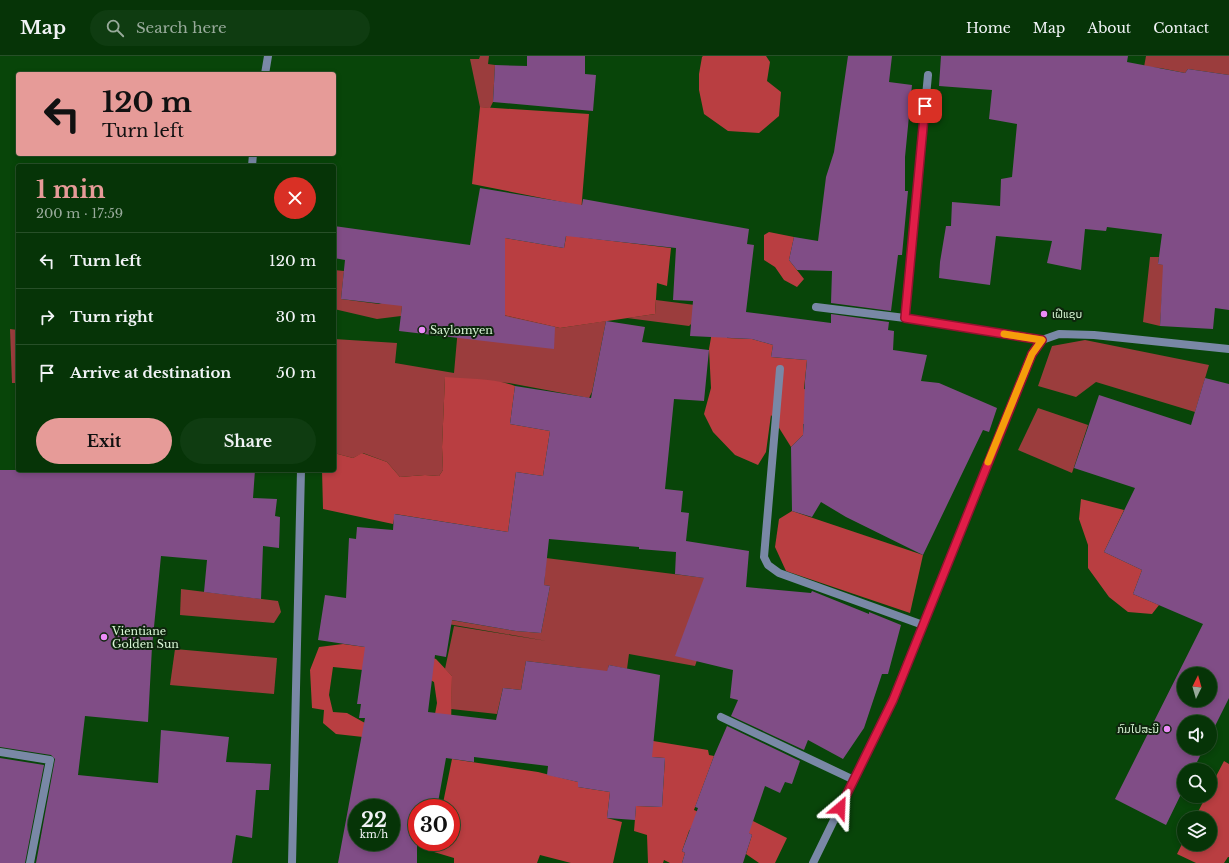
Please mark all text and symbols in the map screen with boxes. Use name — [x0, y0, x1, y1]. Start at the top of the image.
search box — [90, 10, 370, 46]
text: Map — [20, 16, 66, 39]
icon: search — [104, 17, 126, 39]
text: Search here — [136, 18, 227, 37]
text: Home — [966, 19, 1011, 37]
text: Map — [1033, 19, 1065, 37]
text: About — [1087, 19, 1131, 37]
text: Contact — [1153, 19, 1209, 37]
text: 120 m — [102, 85, 192, 120]
icon: left — [36, 88, 88, 140]
pin — [908, 89, 942, 123]
icon: arrive — [914, 95, 936, 117]
text: Turn left — [102, 120, 184, 142]
text: 1 min — [36, 175, 106, 204]
button: close — [274, 177, 316, 219]
text: 200 m · 17:59 — [36, 205, 123, 222]
icon: left — [36, 250, 58, 272]
text: Turn left — [70, 251, 141, 270]
text: 120 m — [269, 251, 316, 270]
icon: right — [36, 306, 58, 328]
text: Turn right — [70, 307, 153, 326]
text: 30 m — [276, 307, 316, 326]
place label: ເຝີແຊບ — [1052, 307, 1082, 321]
marker: ເຝີແຊບ — [1039, 309, 1049, 319]
place label: Saylomyen — [430, 323, 493, 337]
marker: Saylomyen — [417, 325, 427, 335]
icon: arrive — [36, 362, 58, 384]
text: Arrive at destination — [70, 363, 231, 382]
text: 50 m — [276, 363, 316, 382]
button: Exit — [36, 418, 172, 464]
button: Share — [180, 418, 316, 464]
place label: Vientiane Golden Sun — [111, 624, 179, 651]
marker: Vientiane Golden Sun — [99, 632, 109, 642]
north arrow — [1177, 667, 1217, 707]
map controls — [1177, 667, 1217, 851]
button: sound — [1177, 715, 1217, 755]
place label: ກົມໄປສະນີ — [1117, 722, 1159, 736]
marker: ກົມໄປສະນີ — [1162, 724, 1172, 734]
button: search — [1177, 763, 1217, 803]
position arrow — [819, 787, 861, 829]
speed limit sign: 30 — [408, 799, 460, 851]
text: 22 — [361, 808, 387, 832]
button: layers — [1177, 811, 1217, 851]
text: km/h — [360, 828, 388, 841]

